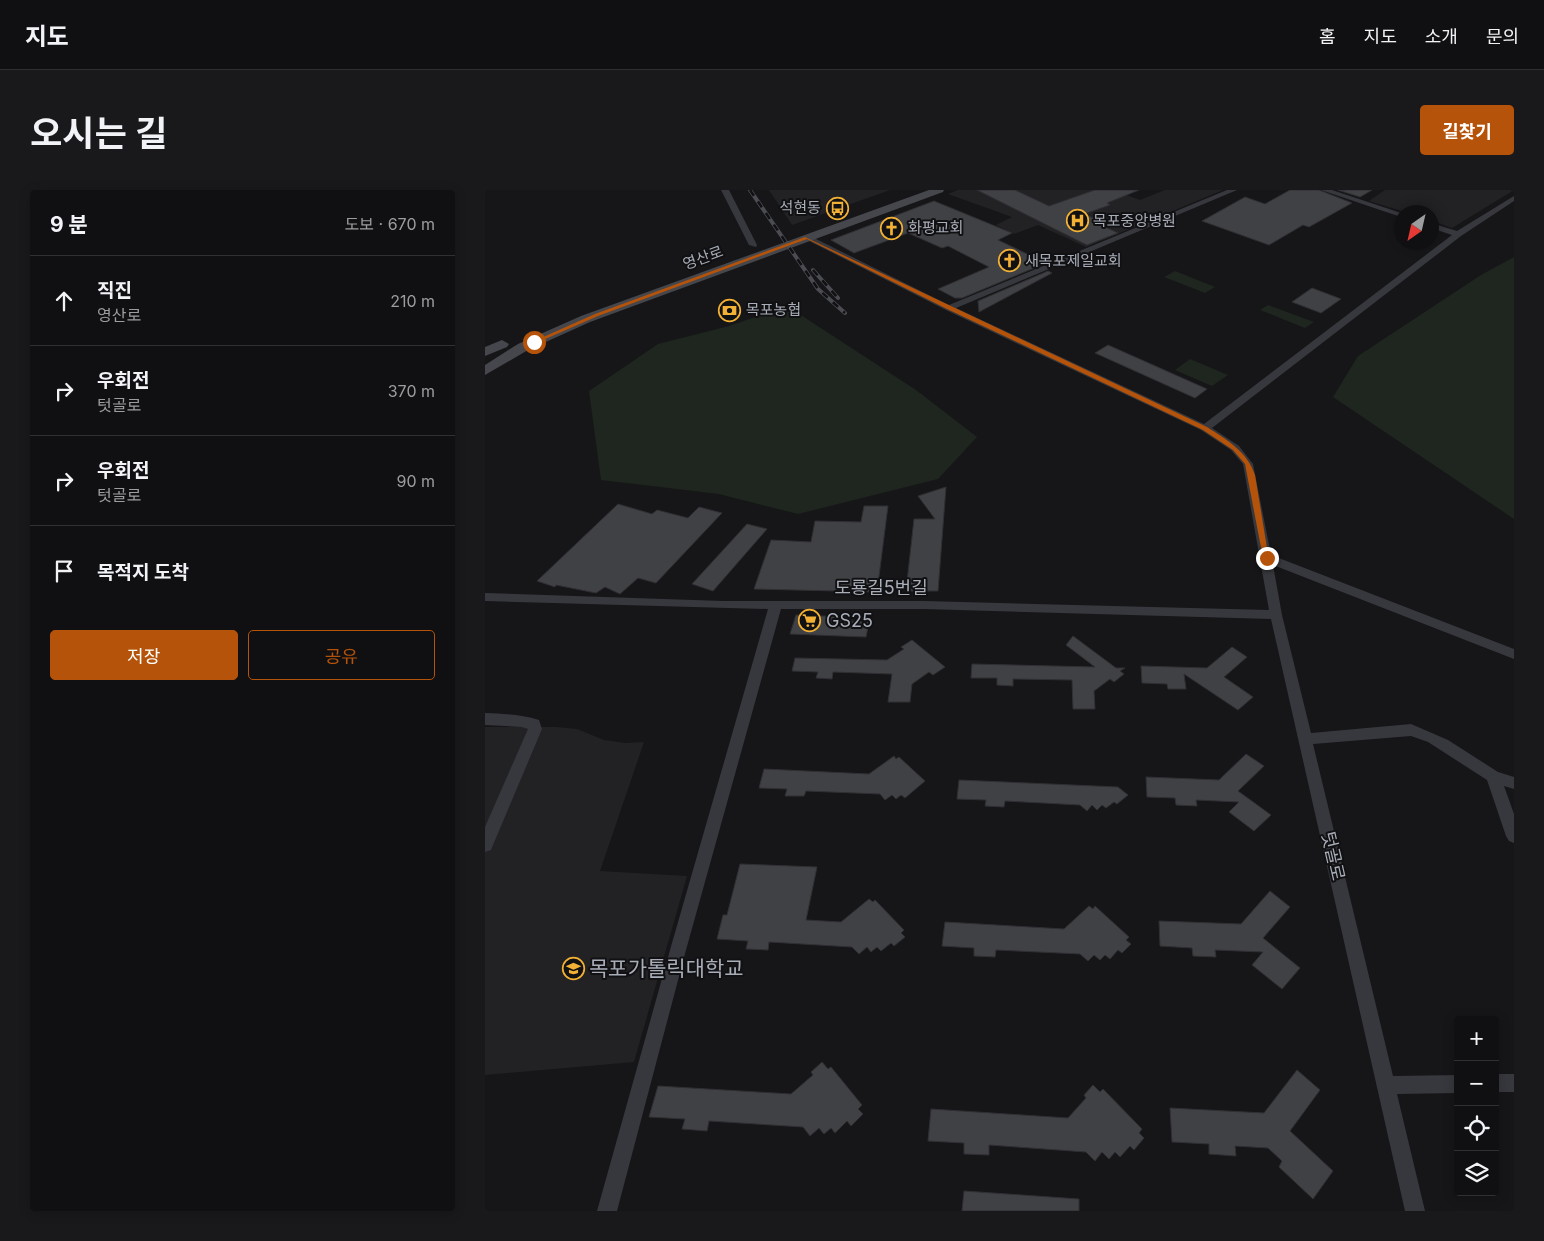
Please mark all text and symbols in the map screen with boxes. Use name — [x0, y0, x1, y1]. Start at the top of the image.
text: 지도 — [25, 22, 69, 51]
text: 홈 — [1319, 26, 1336, 47]
text: 지도 — [1364, 26, 1397, 47]
text: 소개 — [1425, 26, 1458, 47]
text: 문의 — [1486, 26, 1519, 47]
button: 길찾기 — [1420, 105, 1514, 155]
text: 오시는 길 — [30, 112, 167, 154]
bus stop icon: 석현동 — [825, 196, 849, 220]
place label: 석현동 — [780, 198, 821, 217]
north arrow — [1394, 205, 1439, 250]
hospital icon: 목포중앙병원 — [1065, 209, 1089, 233]
place label: 목포중앙병원 — [1093, 211, 1176, 230]
text: 9 분 — [50, 212, 88, 237]
text: 도보 · 670 m — [345, 214, 435, 234]
church icon: 화평교회 — [880, 216, 904, 240]
place label: 화평교회 — [908, 218, 963, 237]
street label: 영산로 — [680, 242, 726, 274]
church icon: 새목포제일교회 — [997, 249, 1021, 273]
place label: 새목포제일교회 — [1025, 251, 1122, 270]
text: 직진 — [97, 279, 132, 302]
icon: ahead — [50, 287, 78, 315]
text: 210 m — [390, 291, 435, 311]
bank icon: 목포농협 — [718, 298, 742, 322]
place label: 목포농협 — [746, 300, 801, 319]
text: 영산로 — [97, 305, 141, 325]
route start — [523, 331, 546, 354]
text: 우회전 — [97, 369, 149, 392]
icon: right — [50, 377, 78, 405]
text: 370 m — [388, 381, 435, 401]
text: 텃골로 — [97, 395, 141, 415]
text: 우회전 — [97, 459, 149, 482]
icon: right — [50, 467, 78, 495]
text: 90 m — [396, 471, 435, 491]
text: 텃골로 — [97, 485, 141, 505]
route end — [1256, 547, 1279, 570]
icon: arrive — [50, 557, 78, 585]
text: 목적지 도착 — [97, 561, 189, 584]
street label: 도룡길5번길 — [834, 577, 928, 598]
supermarket icon: GS25 — [798, 609, 822, 633]
place label: GS25 — [826, 610, 873, 631]
button: 저장 — [50, 630, 238, 680]
button: 공유 — [248, 630, 435, 680]
street label: 텃골로 — [1318, 829, 1349, 882]
place label: 목포가톨릭대학교 — [589, 956, 744, 981]
school or university icon: 목포가톨릭대학교 — [561, 957, 585, 981]
map controls — [1454, 1016, 1499, 1196]
button: + — [1454, 1016, 1499, 1061]
button: − — [1454, 1061, 1499, 1106]
button: locate — [1454, 1106, 1499, 1151]
button: layers — [1454, 1151, 1499, 1196]

